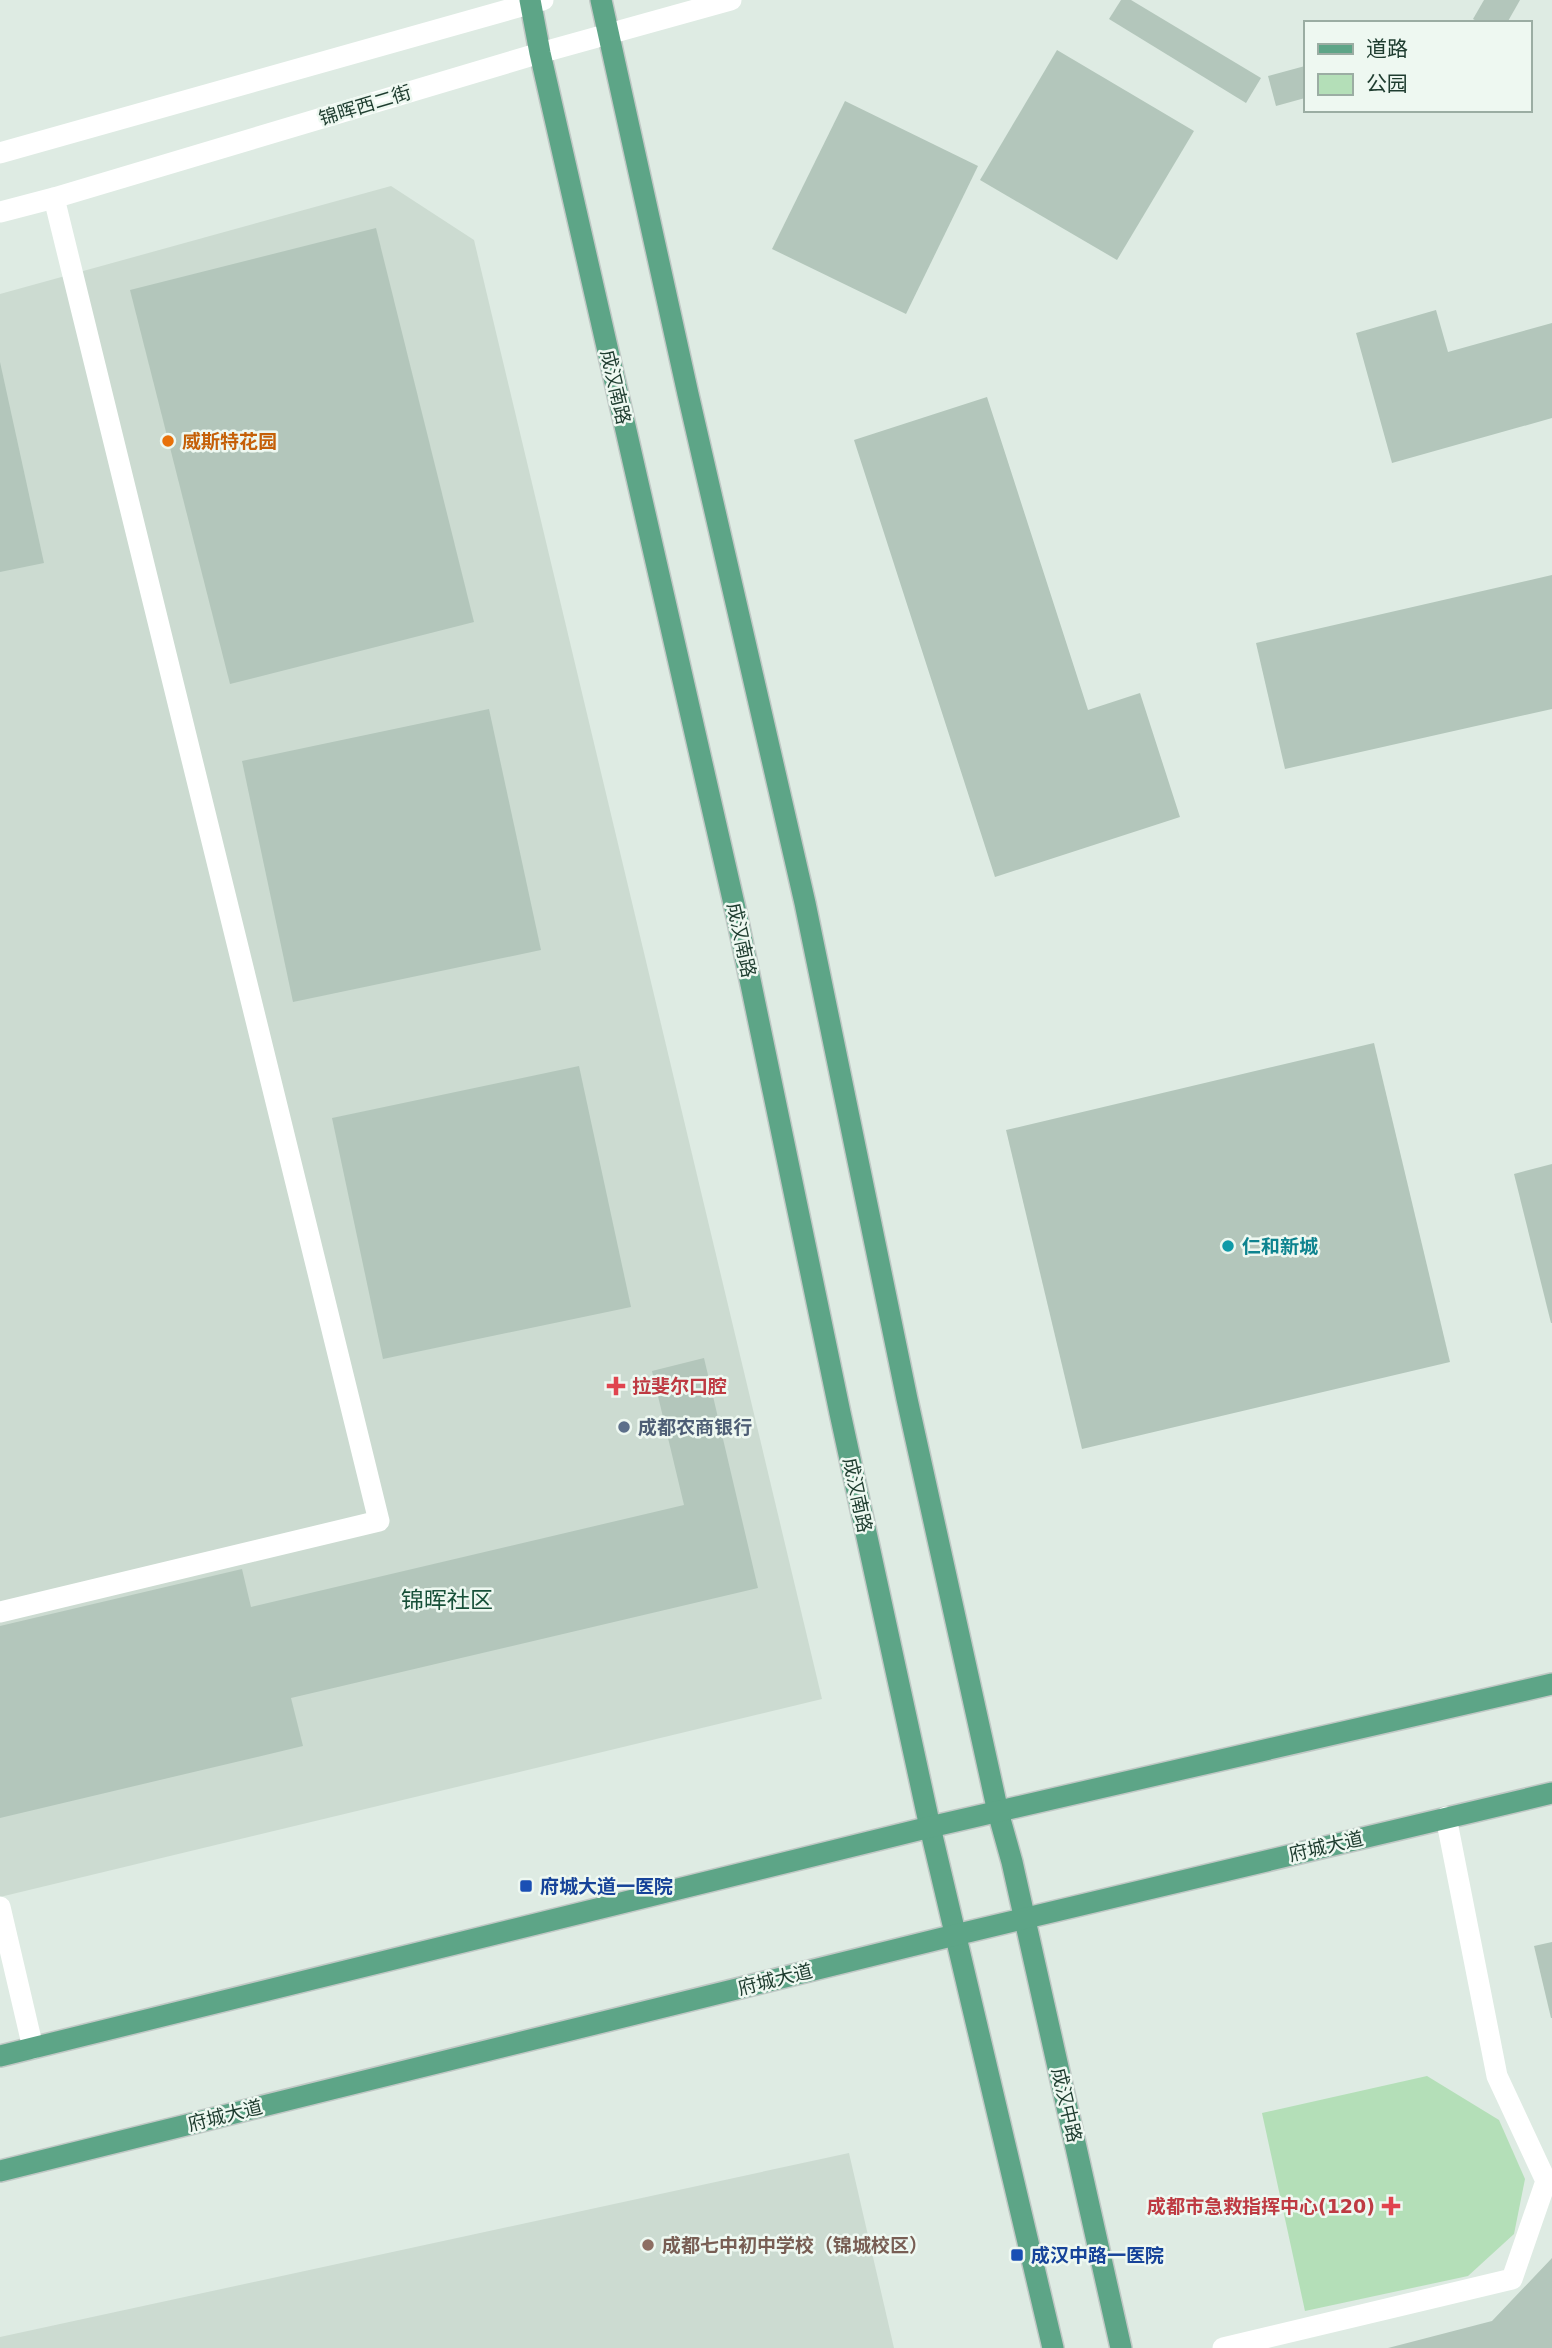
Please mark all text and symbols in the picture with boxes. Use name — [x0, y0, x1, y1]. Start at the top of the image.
legend — [1304, 21, 1531, 112]
text: 道路 — [1366, 37, 1408, 61]
text: 公园 — [1366, 72, 1408, 96]
street label: 锦晖西二街 — [316, 81, 414, 129]
street label: 成汉南路 — [597, 347, 635, 427]
place label: 威斯特花园 — [182, 430, 277, 452]
marker: 威斯特花园 — [160, 433, 176, 449]
street label: 成汉南路 — [723, 901, 761, 979]
place label: 仁和新城 — [1242, 1235, 1318, 1257]
marker: 仁和新城 — [1220, 1238, 1236, 1254]
place label: 拉斐尔口腔 — [632, 1375, 727, 1397]
marker: 拉斐尔口腔 — [606, 1376, 626, 1396]
place label: 成都农商银行 — [638, 1416, 752, 1438]
marker: 成都农商银行 — [616, 1419, 632, 1435]
street label: 成汉南路 — [839, 1456, 877, 1534]
district label: 锦晖社区 — [401, 1587, 493, 1613]
street label: 府城大道 — [1286, 1827, 1366, 1865]
place label: 府城大道一医院 — [540, 1875, 673, 1897]
marker: 府城大道一医院 — [518, 1878, 534, 1894]
street label: 府城大道 — [735, 1959, 815, 1999]
street label: 成汉中路 — [1048, 2065, 1086, 2145]
street label: 府城大道 — [185, 2095, 265, 2135]
place label: 成都市急救指挥中心(120) — [1147, 2195, 1375, 2217]
marker: 成都市急救指挥中心(120) — [1381, 2196, 1401, 2216]
place label: 成都七中初中学校（锦城校区） — [662, 2234, 928, 2256]
marker: 成都七中初中学校（锦城校区） — [640, 2237, 656, 2253]
place label: 成汉中路一医院 — [1031, 2244, 1164, 2266]
marker: 成汉中路一医院 — [1009, 2247, 1025, 2263]

